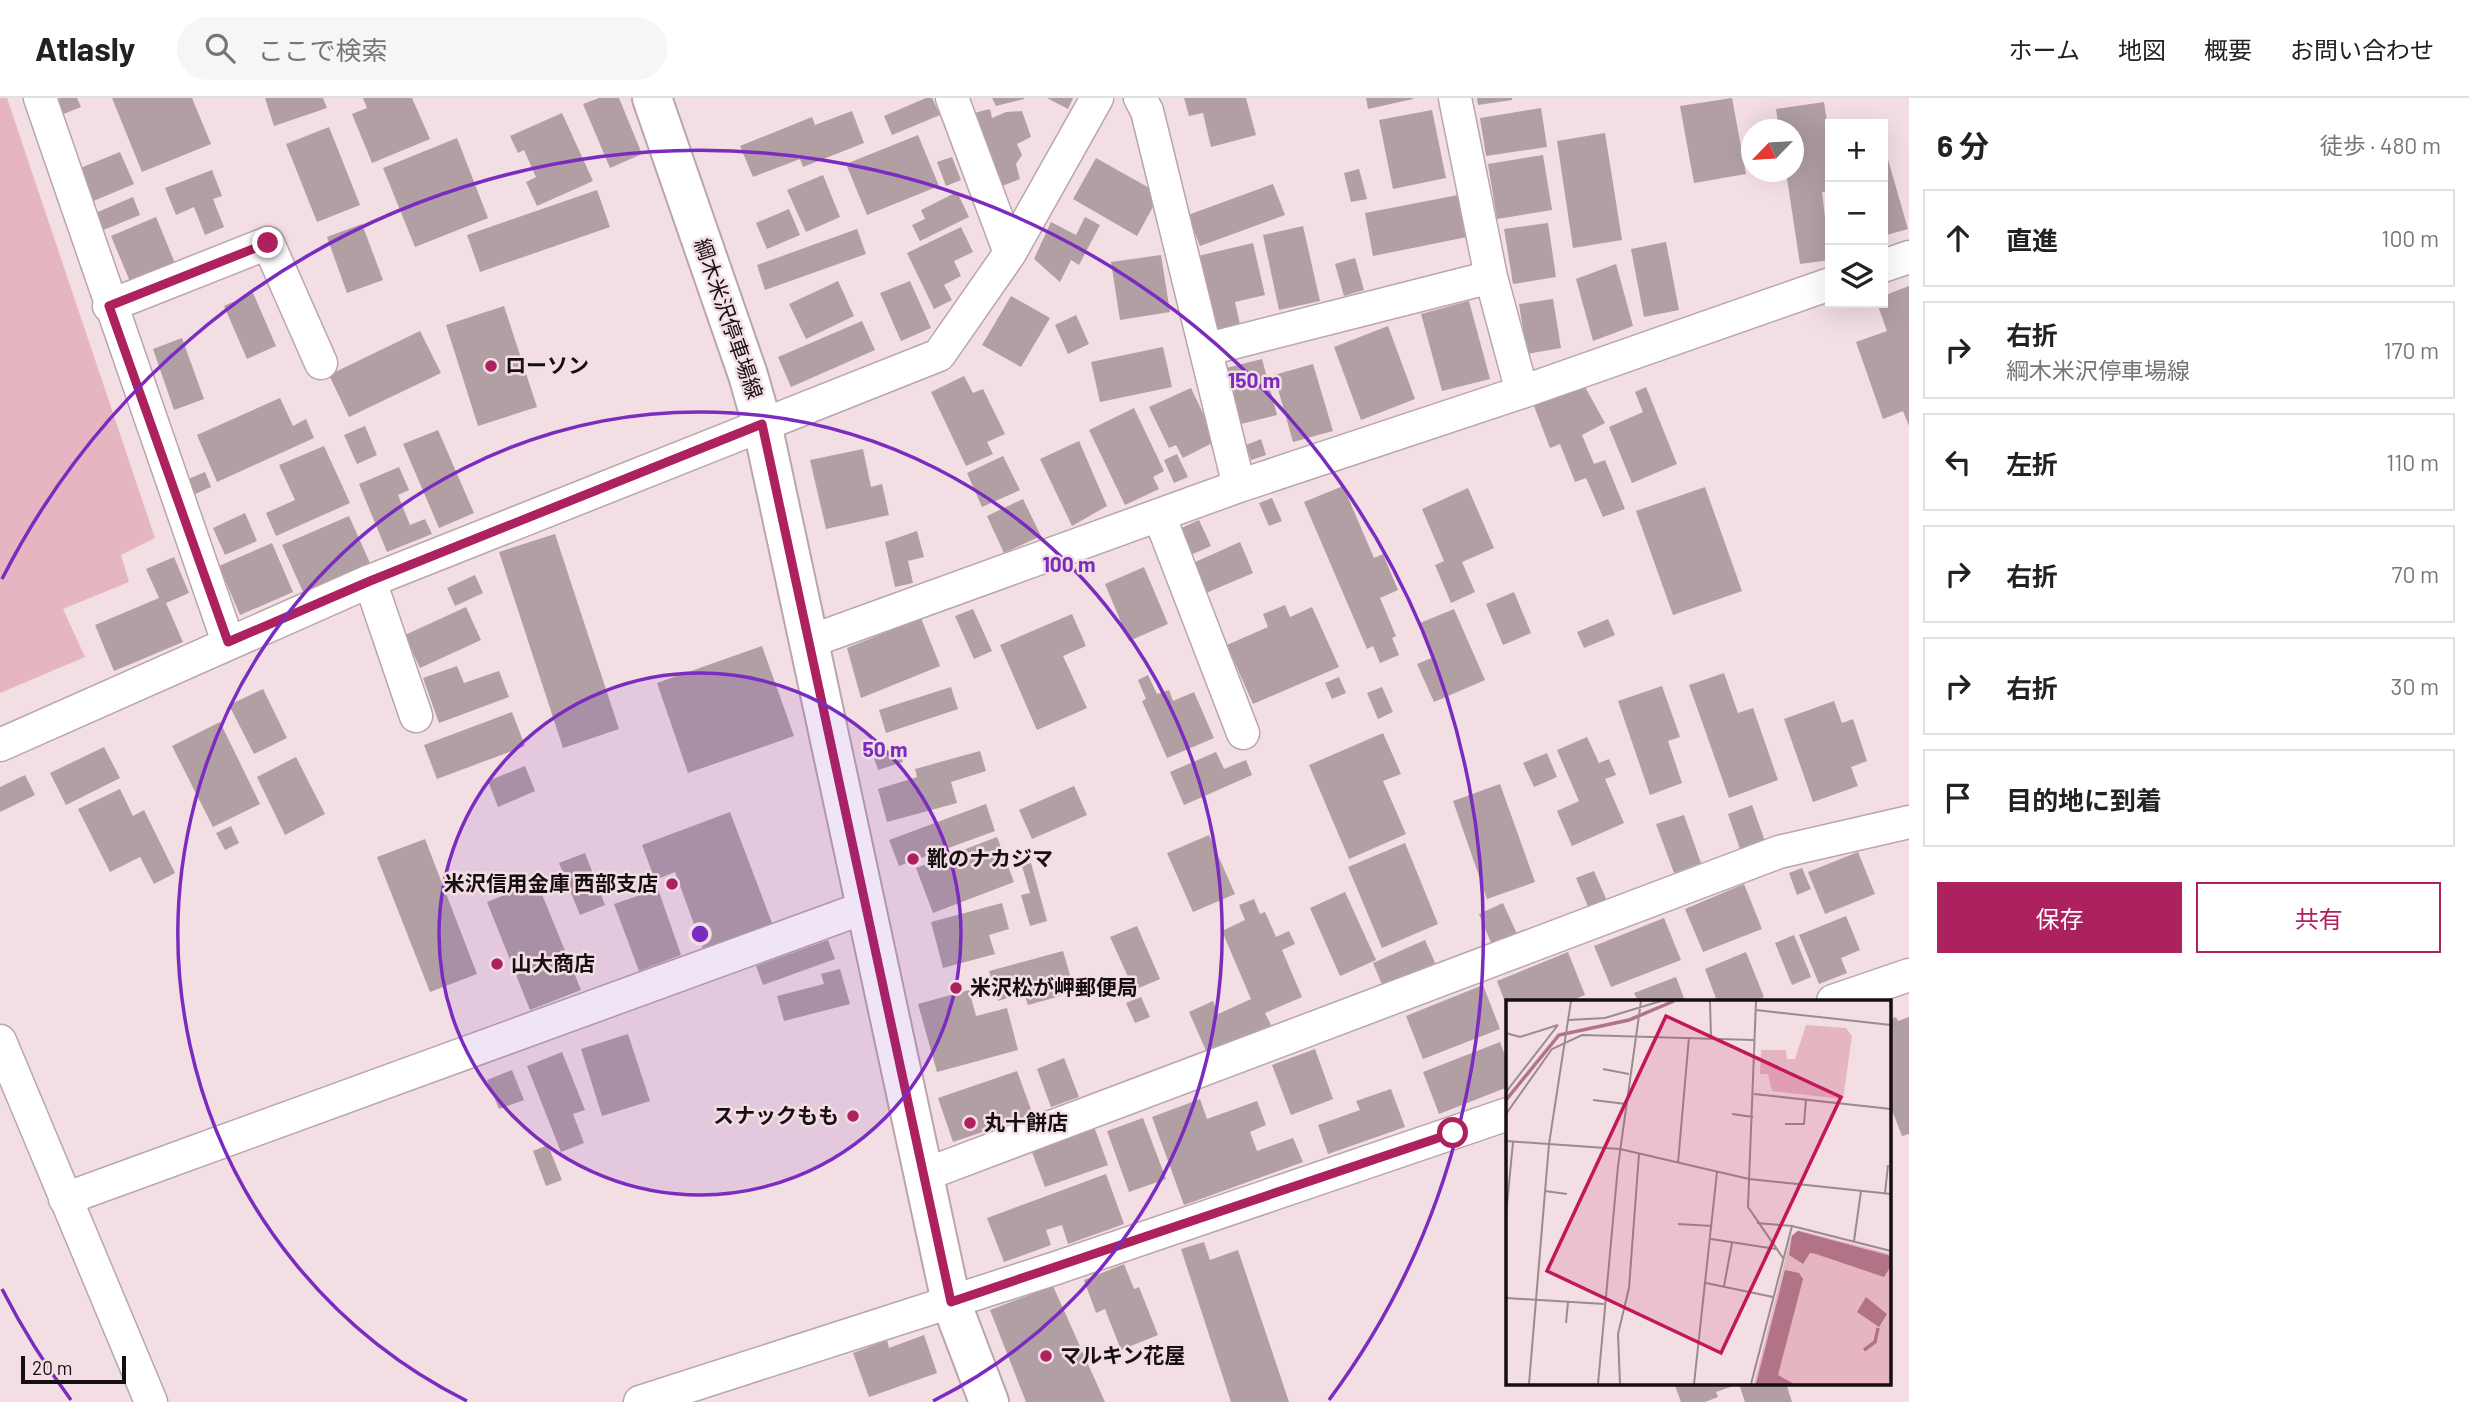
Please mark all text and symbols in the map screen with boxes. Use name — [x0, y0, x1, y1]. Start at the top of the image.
search box — [177, 17, 667, 80]
text: Atlasly — [35, 28, 135, 68]
icon: search — [201, 29, 239, 67]
text: ここで検索 — [257, 34, 387, 65]
text: ホーム — [2009, 35, 2080, 64]
text: 地図 — [2118, 35, 2166, 64]
text: 概要 — [2204, 35, 2252, 64]
text: お問い合わせ — [2290, 35, 2434, 64]
north arrow — [1741, 119, 1804, 182]
map controls — [1825, 119, 1888, 308]
button: + — [1825, 119, 1888, 182]
text: 6 分 — [1937, 127, 1989, 163]
text: 徒歩 · 480 m — [2320, 131, 2441, 159]
button: − — [1825, 182, 1888, 245]
icon: ahead — [1939, 219, 1977, 257]
text: 直進 — [2006, 224, 2058, 255]
text: 100 m — [2381, 224, 2439, 252]
route end — [252, 227, 283, 258]
street label: 綱木米沢停車場線 — [690, 235, 769, 402]
button: layers — [1825, 245, 1888, 308]
text: 右折 — [2006, 319, 2058, 350]
icon: right — [1939, 331, 1977, 369]
text: 170 m — [2383, 336, 2439, 364]
place label: ローソン — [505, 352, 589, 377]
text: 綱木米沢停車場線 — [2006, 356, 2190, 384]
marker: ローソン — [483, 358, 499, 374]
text: 150 m — [1228, 367, 1280, 392]
icon: left — [1939, 443, 1977, 481]
text: 左折 — [2006, 448, 2058, 479]
text: 110 m — [2386, 448, 2439, 476]
text: 100 m — [1042, 551, 1096, 576]
icon: right — [1939, 555, 1977, 593]
text: 右折 — [2006, 560, 2058, 591]
text: 70 m — [2392, 560, 2439, 588]
icon: right — [1939, 667, 1977, 705]
text: 右折 — [2006, 672, 2058, 703]
text: 30 m — [2391, 672, 2439, 700]
text: 50 m — [862, 736, 908, 761]
icon: arrive — [1939, 779, 1977, 817]
text: 目的地に到着 — [2006, 784, 2162, 815]
place label: 靴のナカジマ — [927, 845, 1053, 870]
marker: 靴のナカジマ — [905, 851, 921, 867]
place label: 米沢信用金庫 西部支店 — [444, 870, 658, 895]
marker: 米沢信用金庫 西部支店 — [664, 876, 680, 892]
button: 保存 — [1937, 882, 2182, 953]
button: 共有 — [2196, 882, 2441, 953]
centre of rings — [688, 922, 712, 946]
place label: 山大商店 — [511, 950, 595, 975]
marker: 山大商店 — [489, 956, 505, 972]
place label: 米沢松が岬郵便局 — [970, 974, 1138, 999]
marker: 米沢松が岬郵便局 — [948, 980, 964, 996]
inset map — [1506, 1000, 1892, 1384]
place label: スナックもも — [713, 1102, 839, 1127]
marker: スナックもも — [845, 1108, 861, 1124]
place label: 丸十餅店 — [984, 1109, 1068, 1134]
marker: 丸十餅店 — [962, 1115, 978, 1131]
route start — [1437, 1117, 1468, 1148]
place label: マルキン花屋 — [1060, 1342, 1185, 1367]
marker: マルキン花屋 — [1038, 1348, 1054, 1364]
scale bar — [21, 1353, 126, 1385]
text: 20 m — [32, 1356, 72, 1379]

